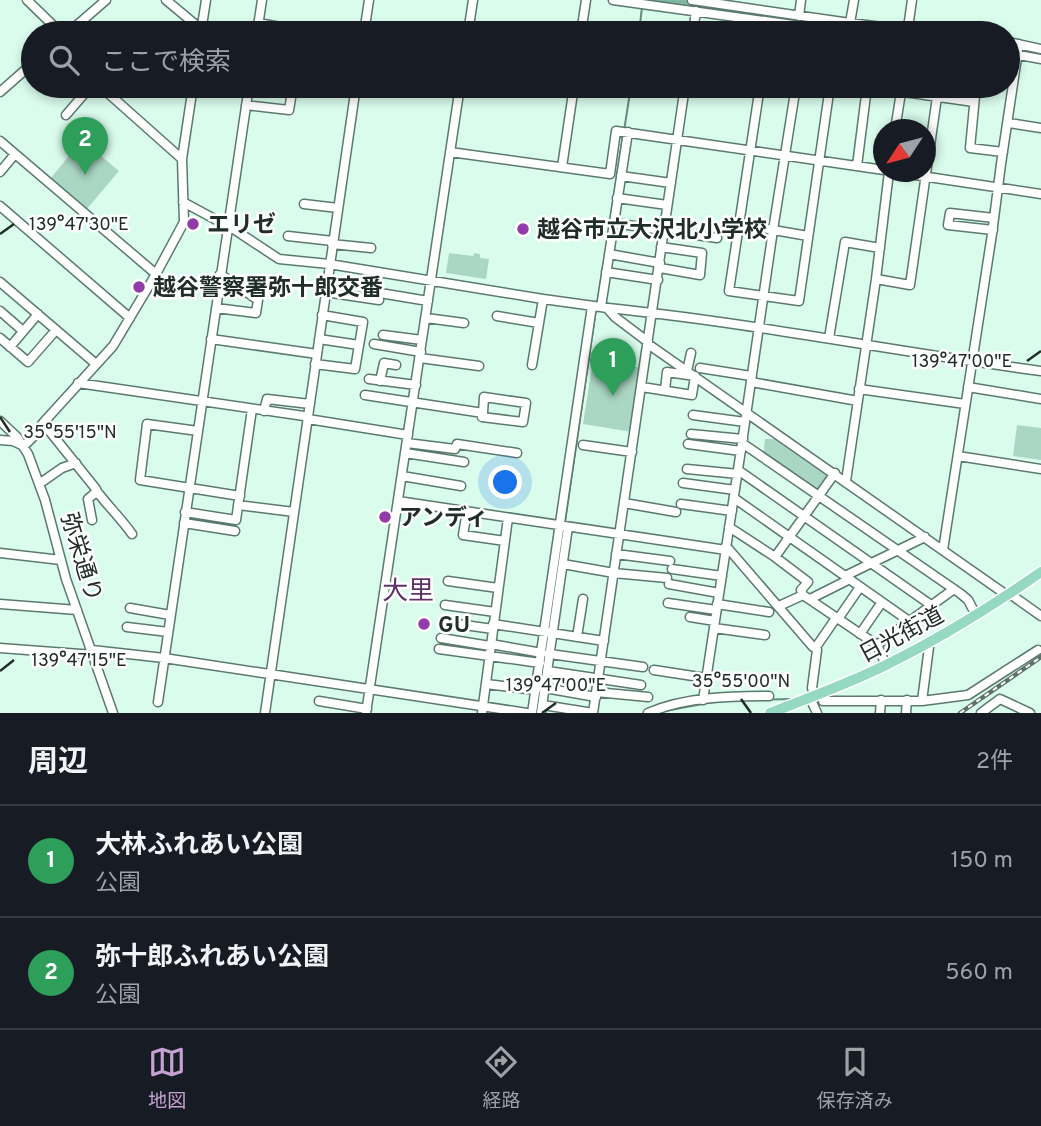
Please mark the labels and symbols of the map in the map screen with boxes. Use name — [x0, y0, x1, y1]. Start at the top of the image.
pin: 2 — [62, 117, 108, 175]
north arrow — [873, 119, 936, 182]
place label: エリゼ — [207, 212, 276, 241]
text: 139°47'30"E — [29, 214, 129, 237]
marker: エリゼ — [185, 216, 201, 232]
place label: 越谷市立大沢北小学校 — [537, 217, 767, 246]
marker: 越谷市立大沢北小学校 — [515, 221, 531, 237]
place label: 越谷警察署弥十郎交番 — [153, 275, 383, 304]
marker: 越谷警察署弥十郎交番 — [131, 279, 147, 295]
pin: 1 — [590, 338, 636, 396]
text: 139°47'00"E — [912, 351, 1012, 374]
text: 35°55'15"N — [23, 422, 117, 445]
your location — [488, 465, 522, 499]
place label: アンディ — [399, 505, 488, 534]
marker: アンディ — [377, 509, 393, 525]
street label: 弥栄通り — [52, 510, 107, 606]
district label: 大里 — [382, 576, 434, 609]
street label: 日光街道 — [855, 602, 950, 671]
place label: GU — [438, 612, 470, 641]
marker: GU — [416, 616, 432, 632]
text: 139°47'15"E — [31, 650, 127, 673]
text: 35°55'00"N — [692, 671, 790, 694]
text: 139°47'00"E — [506, 675, 606, 698]

